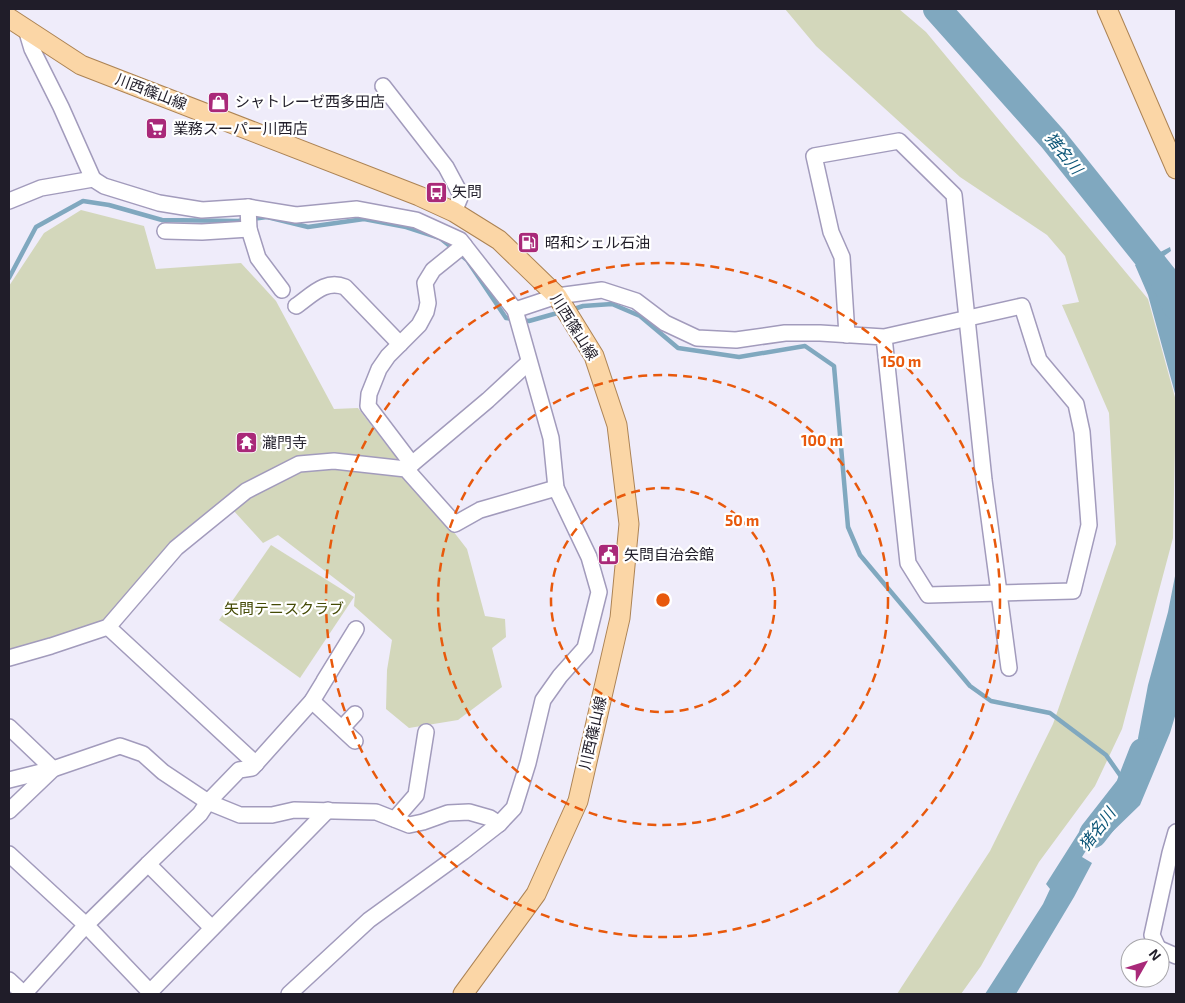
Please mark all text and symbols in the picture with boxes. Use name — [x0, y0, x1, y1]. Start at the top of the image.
street label: 川西篠山線 — [113, 69, 190, 113]
shop icon: シャトレーゼ西多田店 — [207, 90, 231, 114]
place label: シャトレーゼ西多田店 — [235, 92, 385, 110]
supermarket icon: 業務スーパー川西店 — [145, 117, 169, 141]
place label: 業務スーパー川西店 — [173, 119, 308, 137]
water label: 猪名川 — [1042, 128, 1088, 179]
bus stop icon: 矢問 — [424, 180, 448, 204]
place label: 矢問 — [452, 182, 482, 200]
fuel station icon: 昭和シェル石油 — [517, 231, 541, 255]
place label: 昭和シェル石油 — [545, 233, 650, 251]
street label: 川西篠山線 — [547, 290, 602, 363]
text: 150 m — [881, 352, 921, 370]
temple icon: 瀧門寺 — [234, 431, 258, 455]
text: 100 m — [801, 431, 843, 449]
place label: 瀧門寺 — [262, 433, 307, 451]
text: 50 m — [725, 511, 759, 529]
public building icon: 矢問自治会館 — [596, 543, 620, 567]
place label: 矢問自治会館 — [624, 545, 714, 563]
centre of rings — [654, 591, 672, 609]
park label: 矢問テニスクラブ — [224, 599, 344, 617]
street label: 川西篠山線 — [575, 694, 609, 771]
water label: 猪名川 — [1075, 802, 1120, 854]
north arrow — [1120, 938, 1170, 988]
text: N — [1146, 945, 1165, 964]

